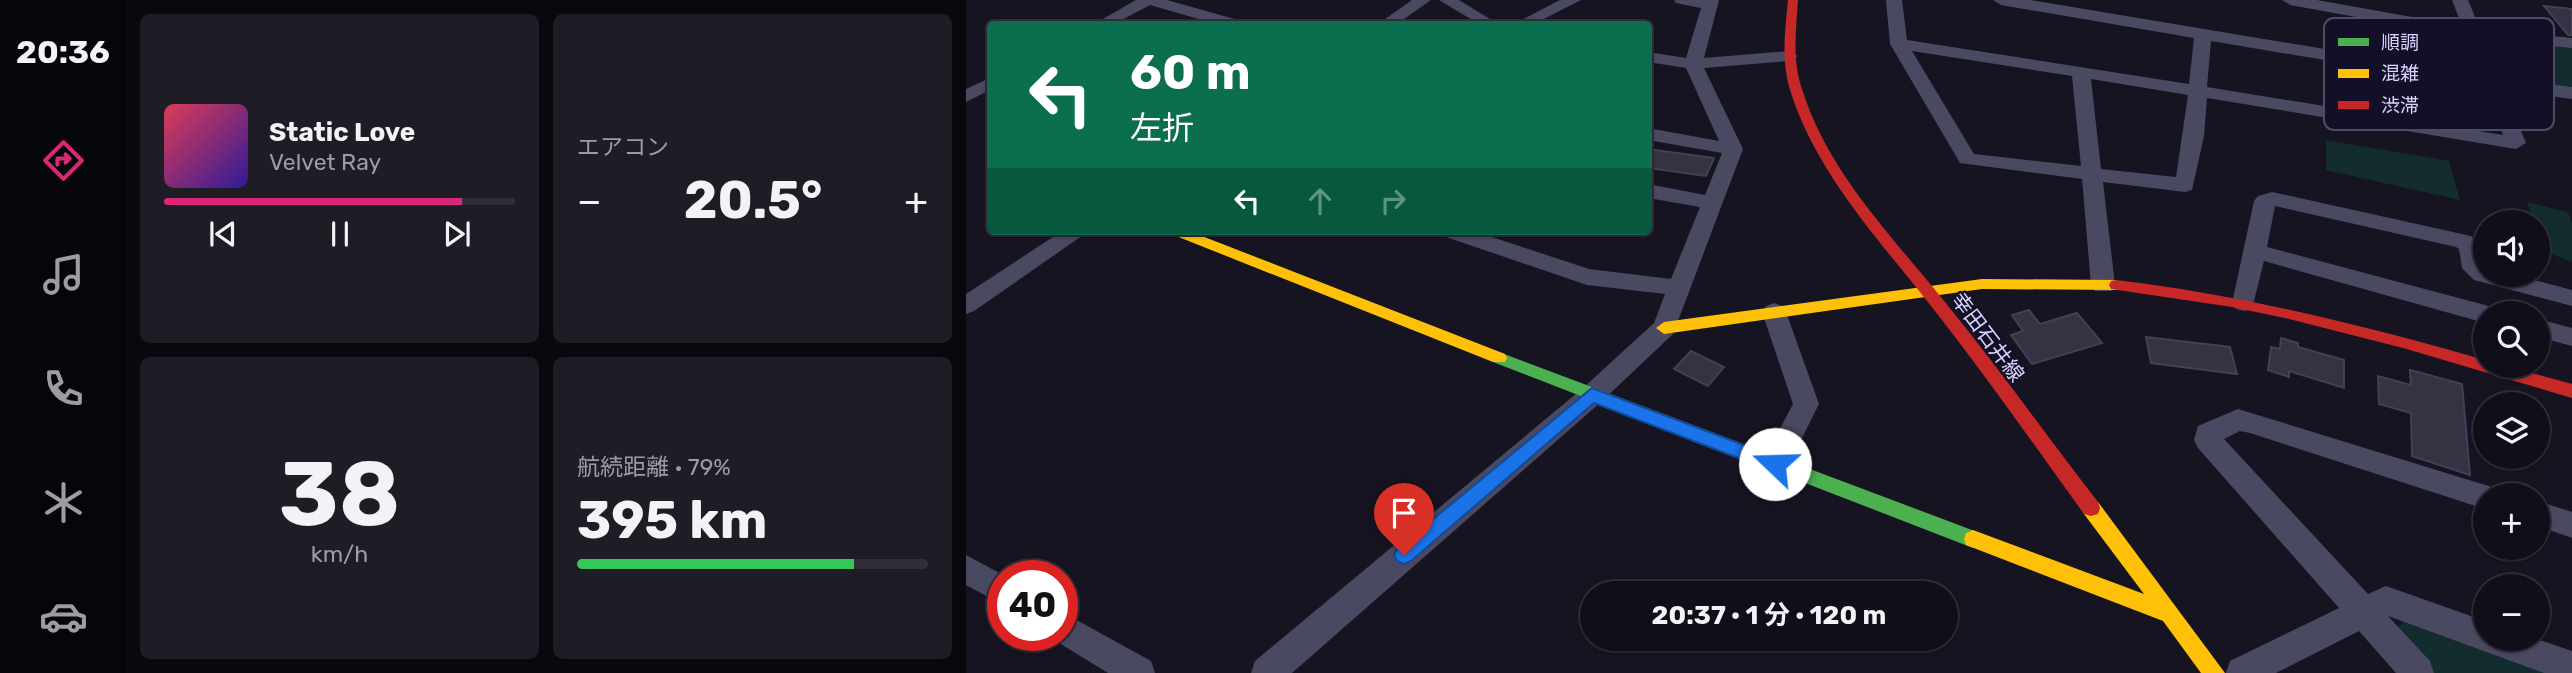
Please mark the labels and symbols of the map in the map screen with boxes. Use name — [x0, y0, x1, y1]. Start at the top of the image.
legend — [2324, 18, 2554, 130]
text: 順調 — [2381, 31, 2419, 54]
text: 混雑 — [2381, 62, 2419, 85]
text: 渋滞 — [2381, 94, 2419, 117]
street label: 幸田石井線 — [1946, 288, 2030, 386]
position arrow — [1738, 427, 1812, 501]
pin — [1374, 483, 1434, 555]
speed limit sign: 40 — [987, 560, 1078, 651]

